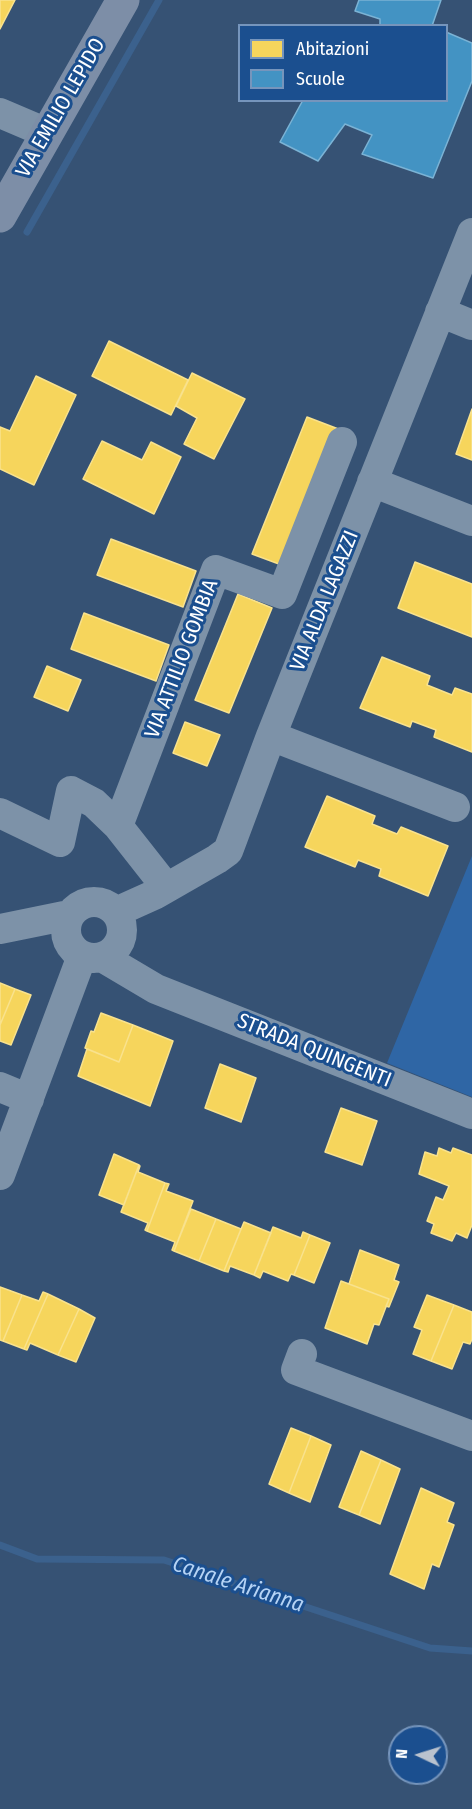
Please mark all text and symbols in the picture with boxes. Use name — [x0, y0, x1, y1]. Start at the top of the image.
legend — [238, 24, 448, 102]
street label: VIA EMILIO LEPIDO — [11, 34, 111, 182]
text: Abitazioni — [296, 38, 369, 60]
text: Scuole — [296, 68, 345, 90]
street label: VIA ALDA LAGAZZI — [285, 527, 365, 675]
street label: VIA ATTILIO GOMBIA — [140, 576, 224, 742]
street label: STRADA QUINGENTI — [233, 1009, 395, 1093]
water label: Canale Arianna — [169, 1551, 307, 1619]
north arrow — [388, 1725, 448, 1785]
text: N — [392, 1748, 411, 1759]

